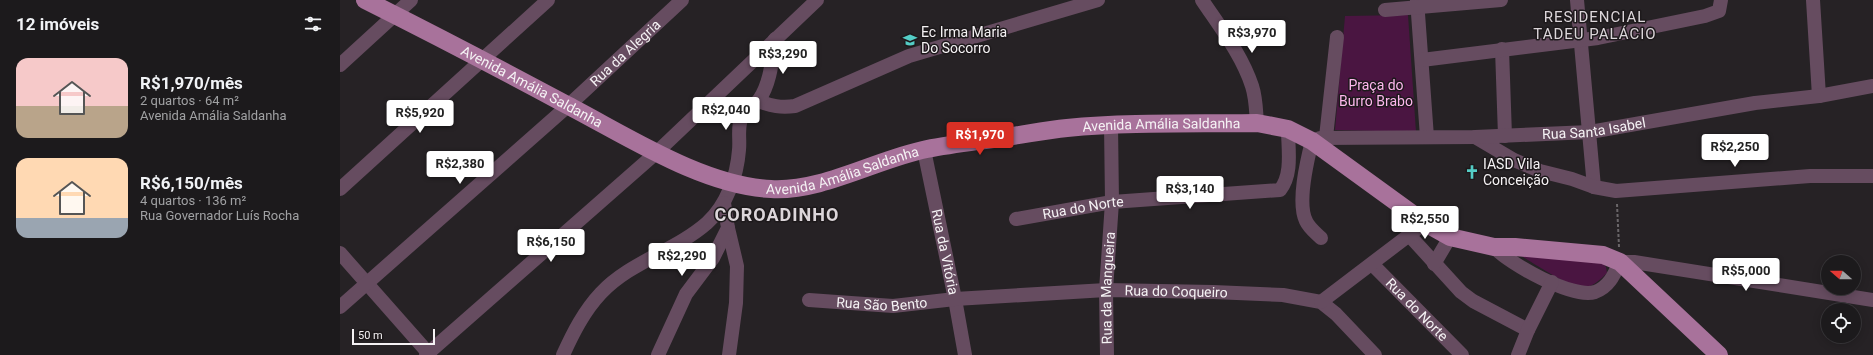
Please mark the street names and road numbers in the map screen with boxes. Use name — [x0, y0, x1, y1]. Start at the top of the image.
street label: Rua da Alegria — [587, 16, 664, 89]
street label: Avenida Amália Saldanha — [458, 42, 605, 131]
street label: Rua Santa Isabel — [1542, 114, 1647, 142]
street label: Avenida Amália Saldanha — [1082, 115, 1240, 135]
street label: Avenida Amália Saldanha — [766, 143, 920, 197]
street label: Rua do Norte — [1041, 193, 1124, 222]
street label: Rua da Vitória — [928, 208, 962, 296]
street label: Rua da Mangueira — [1098, 231, 1118, 344]
street label: Rua do Norte — [1383, 275, 1452, 344]
street label: Rua do Coqueiro — [1124, 282, 1228, 301]
street label: Rua São Bento — [836, 294, 928, 314]

